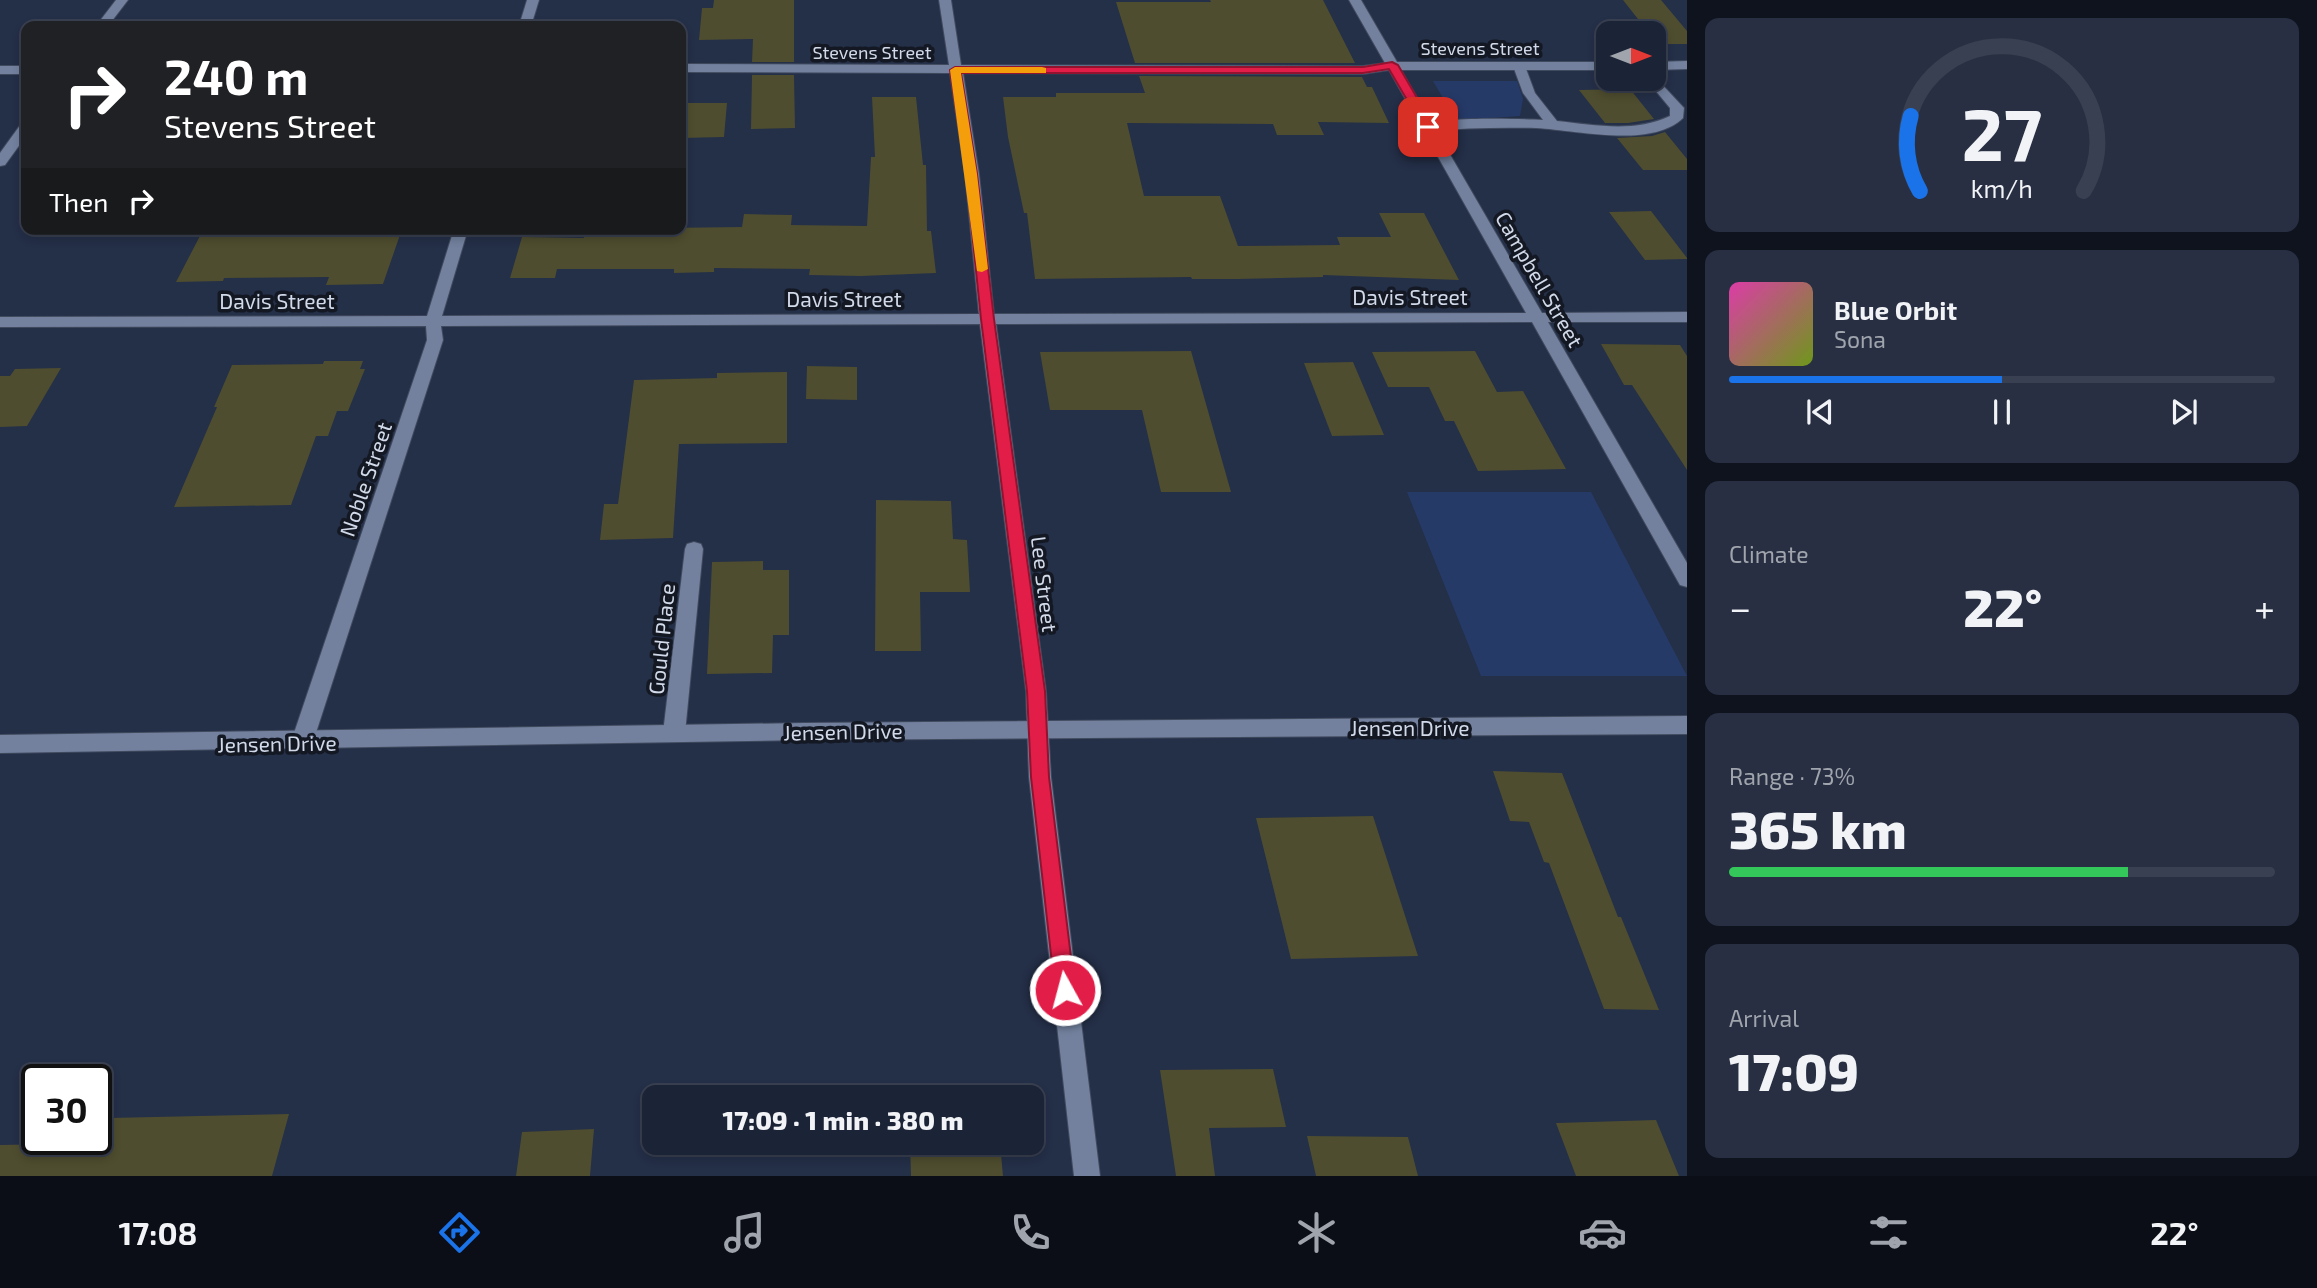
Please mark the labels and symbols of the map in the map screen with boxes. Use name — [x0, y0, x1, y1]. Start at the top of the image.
north arrow — [1596, 21, 1666, 91]
street label: Stevens Street — [1420, 37, 1540, 59]
street label: Stevens Street — [812, 41, 932, 63]
pin — [1398, 97, 1458, 157]
street label: Campbell Street — [1491, 207, 1589, 351]
street label: Davis Street — [1352, 284, 1468, 309]
street label: Davis Street — [786, 286, 902, 311]
street label: Davis Street — [219, 288, 335, 313]
street label: Noble Street — [334, 419, 396, 539]
street label: Lee Street — [1027, 535, 1063, 633]
street label: Gould Place — [643, 582, 679, 696]
street label: Jensen Drive — [1350, 715, 1470, 740]
street label: Jensen Drive — [783, 717, 903, 745]
street label: Jensen Drive — [217, 729, 337, 757]
position arrow — [1028, 953, 1102, 1027]
speed limit sign: 30 — [21, 1064, 112, 1155]

